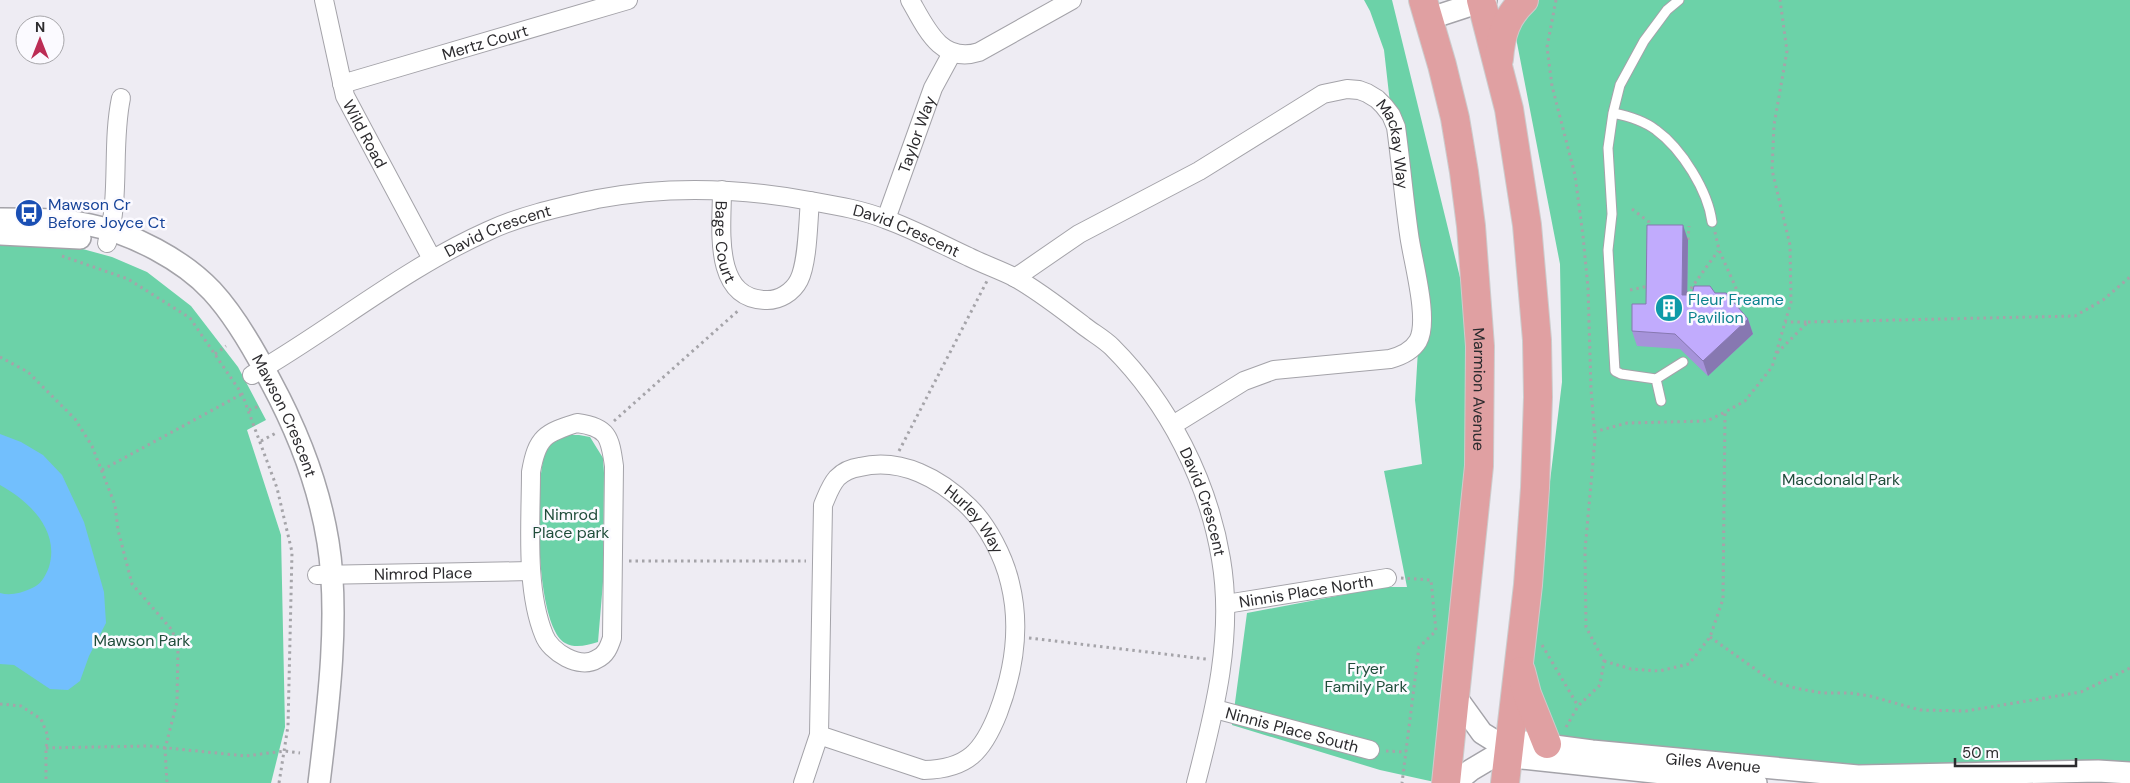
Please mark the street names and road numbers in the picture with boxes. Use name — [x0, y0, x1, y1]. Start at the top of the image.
street label: Mertz Court — [440, 20, 531, 65]
street label: Taylor Way — [893, 93, 940, 176]
street label: Mackay Way — [1371, 95, 1413, 190]
street label: Wild Road — [338, 96, 391, 172]
street label: David Crescent — [441, 200, 553, 262]
street label: Bage Court — [710, 200, 741, 287]
street label: David Crescent — [851, 200, 963, 262]
street label: Marmion Avenue — [1468, 327, 1490, 451]
street label: Mawson Crescent — [247, 350, 321, 480]
street label: David Crescent — [1175, 444, 1230, 558]
street label: Hurley Way — [940, 480, 1008, 557]
street label: Nimrod Place — [374, 562, 472, 585]
street label: Ninnis Place North — [1237, 570, 1375, 613]
street label: Ninnis Place South — [1223, 702, 1361, 758]
street label: Giles Avenue — [1665, 748, 1762, 778]

